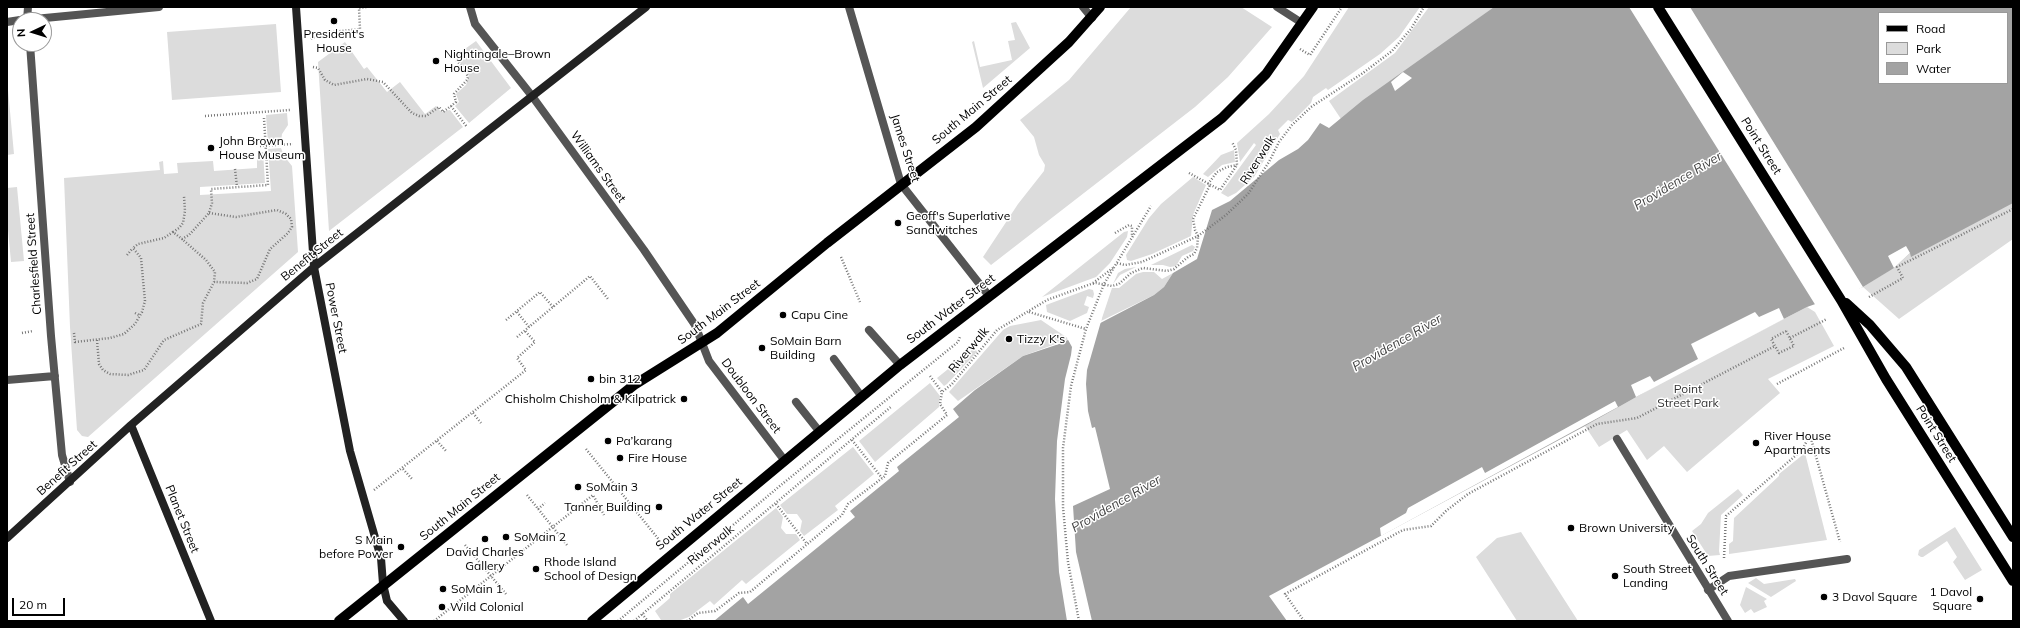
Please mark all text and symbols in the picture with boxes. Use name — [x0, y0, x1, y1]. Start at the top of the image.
north arrow — [12, 12, 52, 52]
legend — [1878, 12, 2008, 84]
marker: President's House — [329, 16, 339, 26]
text: Road — [1916, 21, 1945, 36]
place label: President's House — [304, 27, 364, 55]
text: N — [14, 28, 28, 37]
text: Park — [1916, 41, 1941, 56]
place label: Nightingale–Brown House — [444, 47, 551, 75]
marker: Nightingale–Brown House — [431, 56, 441, 66]
text: Water — [1916, 61, 1951, 76]
street label: South Main Street — [929, 73, 1015, 147]
street label: James Street — [887, 112, 923, 184]
street label: Point Street — [1738, 115, 1784, 177]
street label: Williams Street — [567, 128, 629, 206]
street label: Riverwalk — [1237, 133, 1279, 187]
place label: John Brown House Museum — [219, 134, 305, 162]
marker: John Brown House Museum — [206, 143, 216, 153]
water label: Providence River — [1631, 148, 1725, 214]
place label: Geoff's Superlative Sandwitches — [906, 209, 1010, 237]
street label: Charlesfield Street — [23, 213, 45, 315]
marker: Geoff's Superlative Sandwitches — [893, 218, 903, 228]
street label: Benefit Street — [278, 226, 346, 284]
street label: South Water Street — [904, 271, 998, 347]
street label: South Main Street — [675, 276, 763, 348]
street label: Power Street — [322, 281, 350, 355]
place label: Capu Cine — [791, 308, 848, 322]
marker: Capu Cine — [778, 310, 788, 320]
water label: Providence River — [1350, 311, 1444, 375]
street label: Riverwalk — [946, 324, 992, 376]
place label: Tizzy K's — [1017, 332, 1065, 346]
place label: SoMain Barn Building — [770, 334, 842, 362]
marker: Tizzy K's — [1004, 334, 1014, 344]
marker: SoMain Barn Building — [757, 343, 767, 353]
street label: Doubloon Street — [718, 356, 784, 436]
place label: bin 312 — [599, 372, 641, 386]
marker: bin 312 — [586, 374, 596, 384]
park label: Point Street Park — [1657, 382, 1719, 410]
place label: Chisholm Chisholm & Kilpatrick — [505, 392, 676, 406]
marker: Chisholm Chisholm & Kilpatrick — [679, 394, 689, 404]
street label: Point Street — [1913, 403, 1959, 465]
place label: River House Apartments — [1764, 429, 1831, 457]
place label: Pa’karang — [616, 434, 672, 448]
marker: Pa’karang — [603, 436, 613, 446]
street label: Benefit Street — [34, 437, 100, 499]
marker: River House Apartments — [1751, 438, 1761, 448]
place label: Fire House — [628, 451, 687, 465]
marker: Fire House — [615, 453, 625, 463]
street label: South Main Street — [417, 470, 503, 544]
water label: Providence River — [1069, 472, 1163, 536]
street label: South Water Street — [653, 475, 745, 553]
place label: SoMain 3 — [586, 480, 638, 494]
marker: SoMain 3 — [573, 482, 583, 492]
street label: Planet Street — [162, 483, 202, 555]
place label: Tanner Building — [564, 500, 651, 514]
marker: Tanner Building — [654, 502, 664, 512]
place label: Brown University — [1579, 521, 1674, 535]
street label: Riverwalk — [685, 522, 737, 568]
marker: Brown University — [1566, 523, 1576, 533]
place label: SoMain 2 — [514, 530, 566, 544]
marker: SoMain 2 — [501, 532, 511, 542]
street label: South Street — [1683, 532, 1731, 598]
place label: S Main before Power — [319, 533, 393, 561]
marker: David Charles Gallery — [480, 534, 490, 544]
marker: S Main before Power — [396, 542, 406, 552]
place label: David Charles Gallery — [446, 545, 524, 573]
place label: Rhode Island School of Design — [544, 555, 637, 583]
place label: South Street Landing — [1623, 562, 1692, 590]
marker: Rhode Island School of Design — [531, 564, 541, 574]
marker: South Street Landing — [1610, 571, 1620, 581]
place label: SoMain 1 — [451, 582, 503, 596]
marker: SoMain 1 — [438, 584, 448, 594]
place label: 1 Davol Square — [1930, 585, 1972, 613]
scale bar — [14, 590, 67, 616]
place label: 3 Davol Square — [1832, 590, 1917, 604]
marker: 3 Davol Square — [1819, 592, 1829, 602]
marker: 1 Davol Square — [1975, 594, 1985, 604]
text: 20 m — [19, 597, 47, 612]
place label: Wild Colonial — [450, 600, 524, 614]
marker: Wild Colonial — [437, 602, 447, 612]

